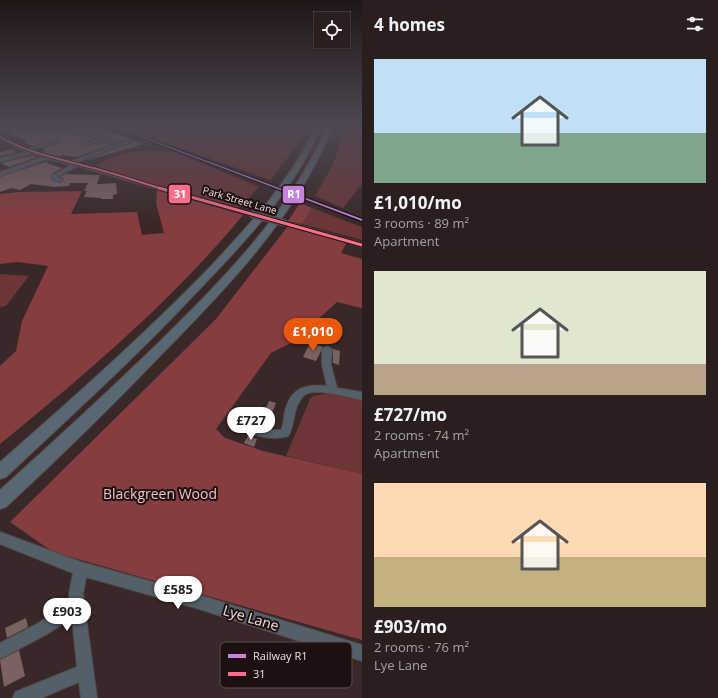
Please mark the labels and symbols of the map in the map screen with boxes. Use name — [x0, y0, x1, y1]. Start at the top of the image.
street label: Park Street Lane — [201, 183, 279, 217]
line badge: 31 — [168, 184, 191, 204]
line badge: R1 — [282, 185, 305, 204]
text: 31 — [174, 186, 186, 201]
text: R1 — [287, 186, 301, 201]
pin: £1,010 — [280, 318, 346, 352]
pin: £727 — [227, 407, 275, 441]
park label: Blackgreen Wood — [103, 484, 217, 503]
pin: £585 — [154, 576, 202, 610]
pin: £903 — [43, 598, 91, 632]
street label: Lye Lane — [221, 600, 281, 635]
legend — [220, 642, 352, 688]
text: Railway R1 — [253, 648, 308, 663]
text: 31 — [253, 666, 266, 681]

